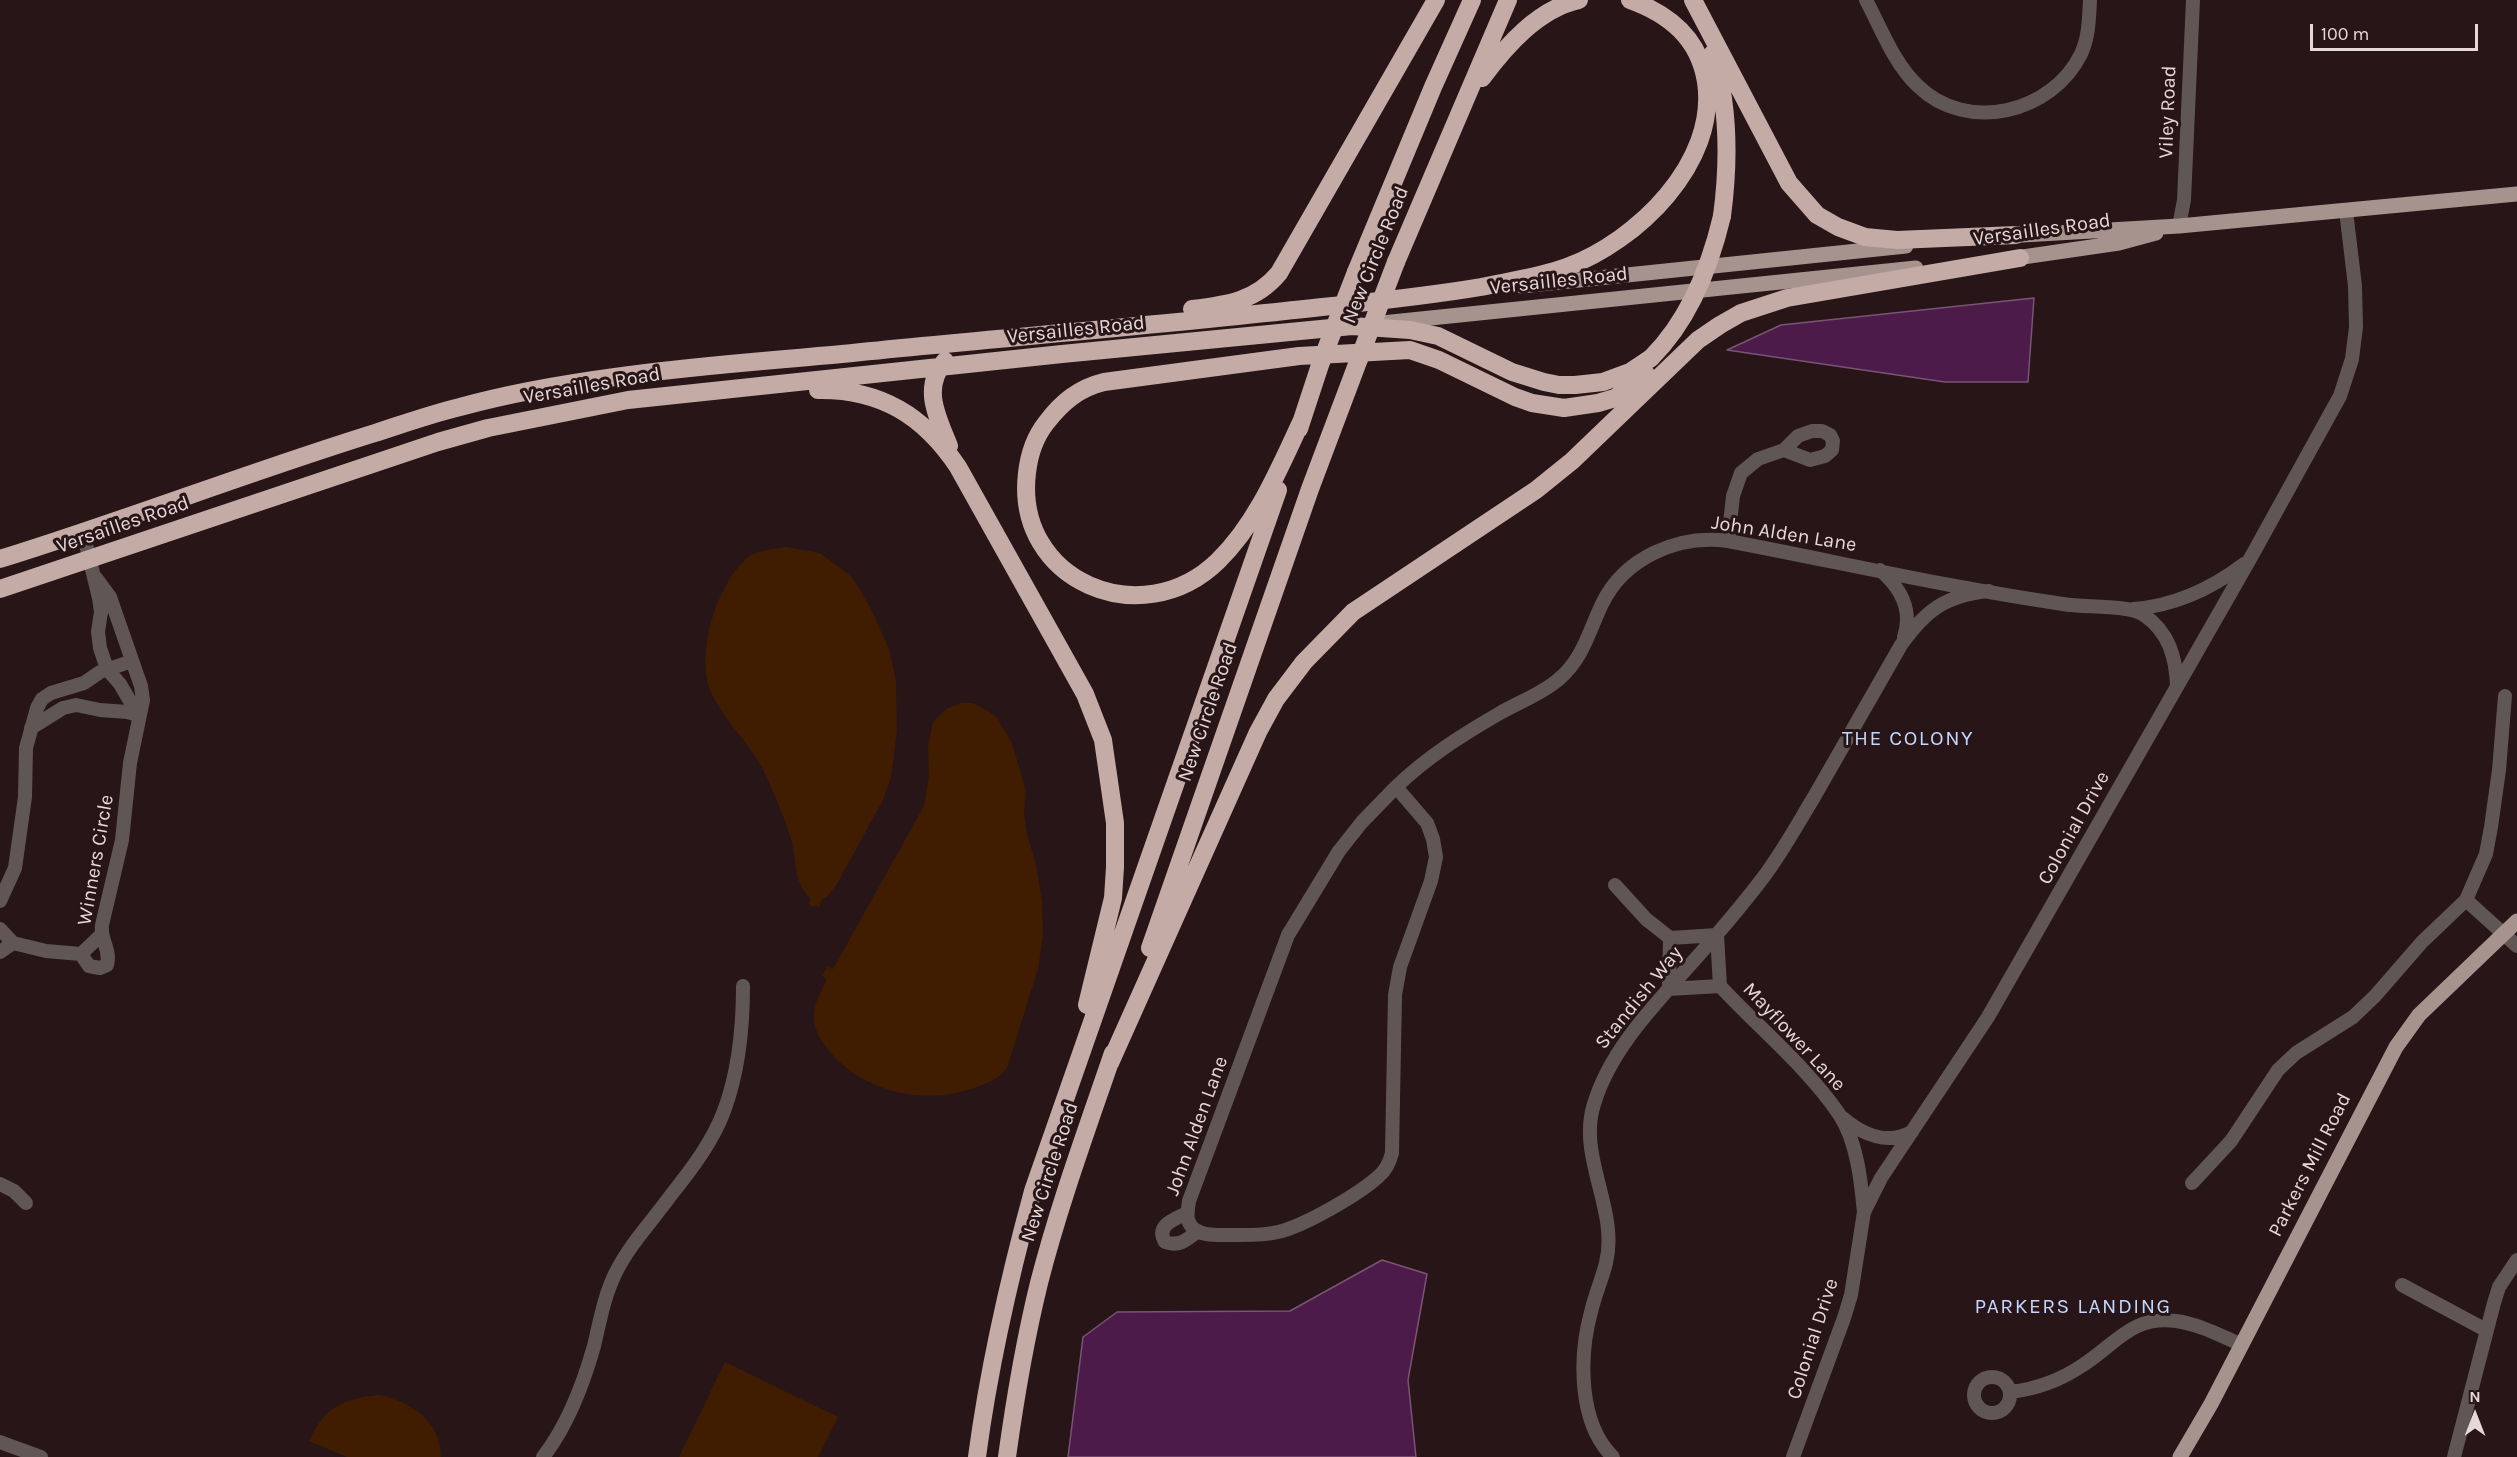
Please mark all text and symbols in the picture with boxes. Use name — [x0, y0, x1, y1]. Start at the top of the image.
scale bar — [2313, 12, 2481, 50]
text: 100 m — [2321, 23, 2369, 45]
street label: Viley Road — [2154, 65, 2182, 159]
street label: New Circle Road — [1338, 183, 1414, 327]
street label: Versailles Road — [1972, 208, 2112, 252]
street label: Versailles Road — [1489, 262, 1629, 300]
street label: Versailles Road — [1006, 311, 1146, 349]
street label: Versailles Road — [522, 362, 662, 410]
street label: Versailles Road — [54, 491, 192, 559]
street label: John Alden Lane — [1710, 511, 1858, 557]
street label: New Circle Road — [1173, 639, 1243, 785]
district label: THE COLONY — [1842, 726, 1974, 752]
street label: Colonial Drive — [2033, 767, 2115, 889]
street label: Winners Circle — [73, 793, 119, 927]
street label: Standish Way — [1590, 942, 1688, 1054]
street label: Mayflower Lane — [1737, 978, 1851, 1096]
street label: John Alden Lane — [1161, 1053, 1233, 1199]
street label: Parkers Mill Road — [2263, 1089, 2357, 1241]
street label: New Circle Road — [1016, 1099, 1084, 1245]
street label: Colonial Drive — [1782, 1275, 1844, 1403]
district label: PARKERS LANDING — [1974, 1294, 2172, 1320]
north arrow — [2445, 1385, 2505, 1445]
text: N — [2469, 1387, 2481, 1406]

